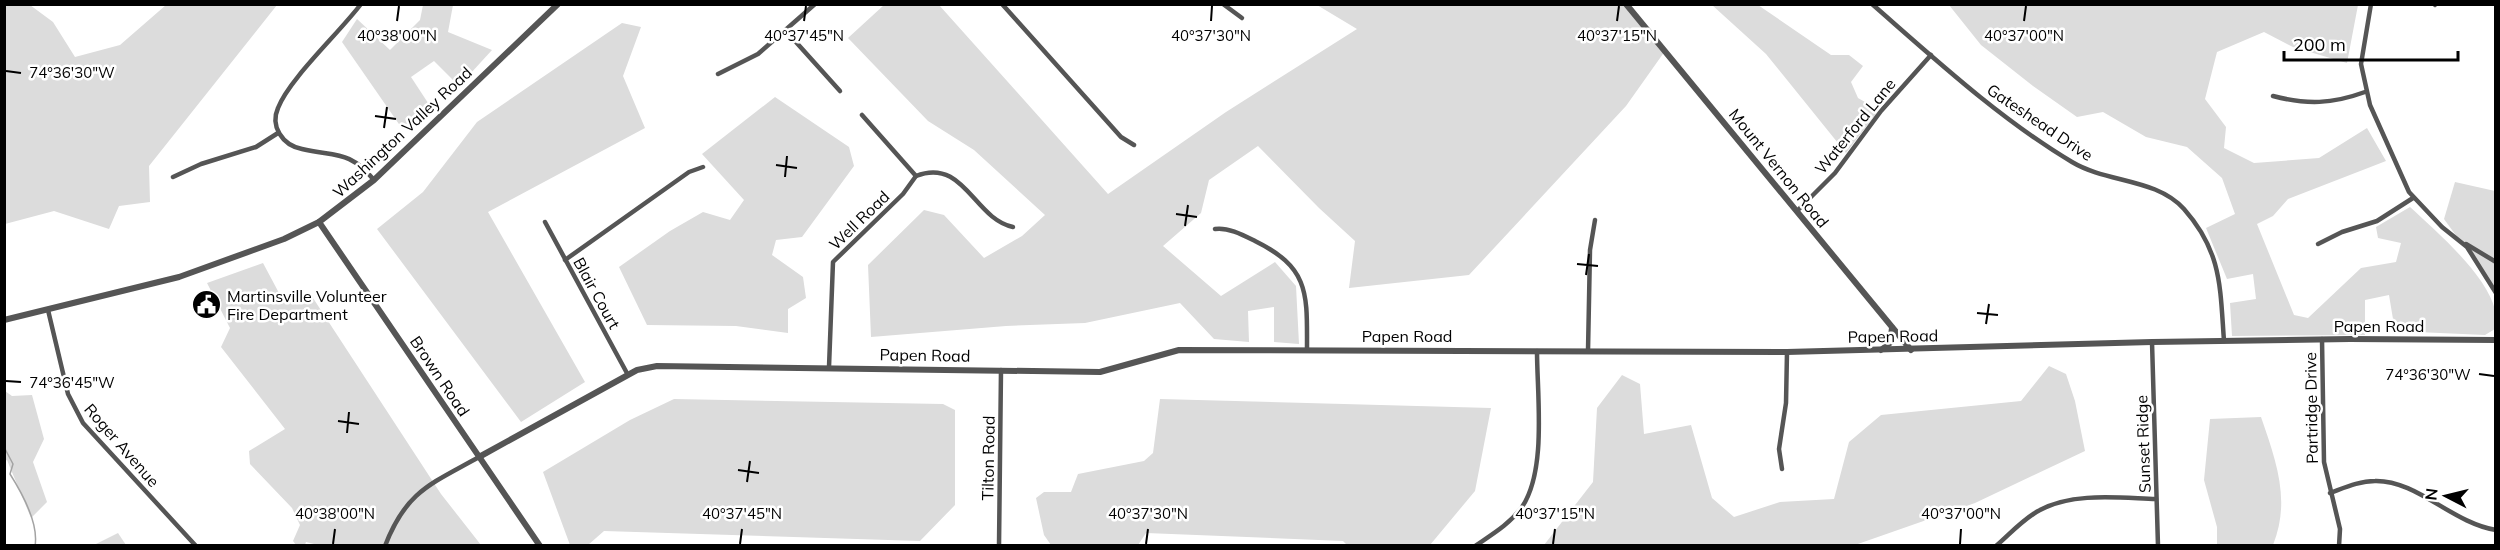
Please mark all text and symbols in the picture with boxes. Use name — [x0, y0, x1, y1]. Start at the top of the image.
scale bar — [2284, 24, 2458, 62]
text: 40°38'00"N — [357, 26, 437, 45]
text: 40°37'45"N — [764, 26, 844, 45]
text: 40°37'30"N — [1171, 26, 1251, 45]
text: 40°37'15"N — [1577, 26, 1657, 45]
text: 40°37'00"N — [1984, 26, 2064, 45]
text: 200 m — [2293, 33, 2346, 56]
street label: Washington Valley Road — [328, 62, 476, 202]
text: 74°36'30"W — [29, 63, 115, 82]
street label: Waterford Lane — [1810, 74, 1900, 178]
street label: Gateshead Drive — [1983, 79, 2097, 165]
street label: Mount Vernon Road — [1725, 104, 1833, 232]
street label: Well Road — [825, 186, 893, 254]
street label: Blair Court — [569, 254, 625, 333]
place label: Martinsville Volunteer Fire Department — [227, 286, 387, 324]
public building icon: Martinsville Volunteer Fire Department — [190, 289, 222, 321]
street label: Papen Road — [2334, 316, 2424, 336]
street label: Papen Road — [1847, 325, 1939, 347]
street label: Papen Road — [1362, 326, 1452, 346]
street label: Brown Road — [406, 332, 474, 420]
street label: Papen Road — [879, 344, 971, 366]
street label: Partridge Drive — [2300, 352, 2322, 464]
text: 74°36'30"W — [2385, 365, 2471, 384]
text: 74°36'45"W — [29, 373, 115, 392]
street label: Sunset Ridge — [2131, 395, 2155, 493]
street label: Roger Avenue — [80, 399, 164, 491]
street label: Tilton Road — [977, 415, 999, 501]
north arrow — [2416, 466, 2476, 526]
text: N — [2420, 487, 2442, 501]
text: 40°38'00"N — [295, 504, 375, 523]
text: 40°37'45"N — [702, 504, 782, 523]
text: 40°37'30"N — [1108, 504, 1188, 523]
text: 40°37'15"N — [1515, 504, 1595, 523]
text: 40°37'00"N — [1921, 504, 2001, 523]

